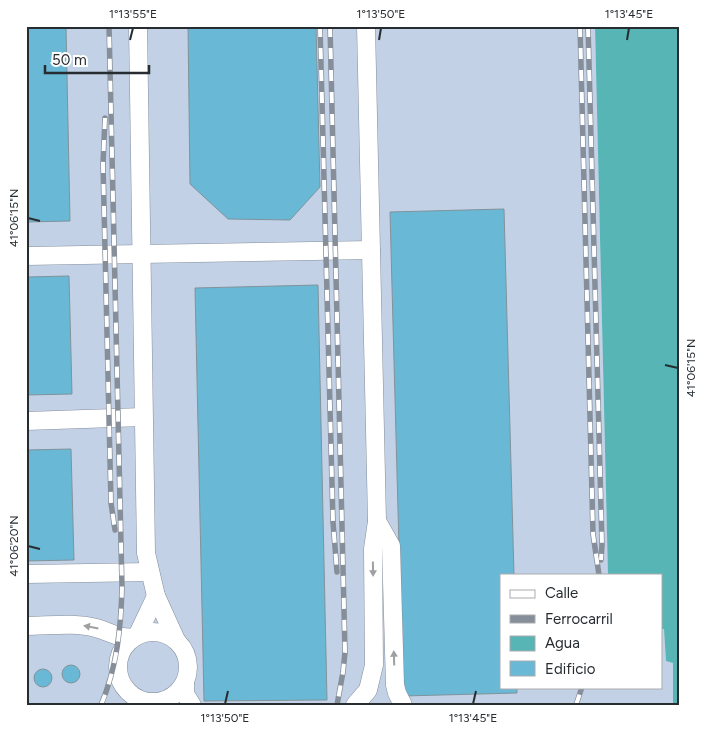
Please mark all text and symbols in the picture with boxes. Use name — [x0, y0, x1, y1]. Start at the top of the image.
text: 1°13'55"E — [109, 7, 157, 21]
text: 1°13'50"E — [357, 7, 405, 21]
text: 1°13'45"E — [605, 7, 653, 21]
scale bar — [45, 42, 149, 74]
text: 50 m — [52, 51, 87, 69]
text: 41°06'15"N — [7, 189, 21, 247]
text: 41°06'15"N — [684, 339, 698, 397]
text: 41°06'20"N — [7, 515, 21, 577]
one-way arrow — [369, 562, 377, 578]
legend — [500, 574, 662, 688]
text: Calle — [545, 584, 578, 602]
text: Ferrocarril — [545, 610, 613, 628]
one-way arrow — [82, 623, 98, 631]
text: Agua — [545, 634, 580, 652]
one-way arrow — [390, 650, 398, 666]
text: Edificio — [545, 660, 596, 678]
text: 1°13'50"E — [201, 711, 249, 725]
text: 1°13'45"E — [449, 711, 497, 725]

